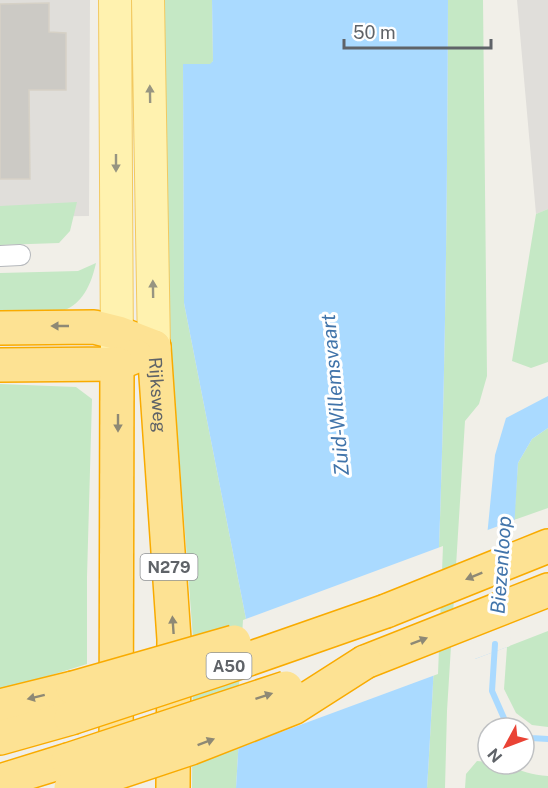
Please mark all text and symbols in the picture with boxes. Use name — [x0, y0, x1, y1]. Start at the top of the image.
scale bar — [344, 12, 491, 50]
text: 50 m — [353, 22, 396, 43]
one-way arrow — [145, 84, 154, 103]
one-way arrow — [111, 154, 121, 173]
one-way arrow — [148, 279, 158, 298]
water label: Zuid-Willemsvaart — [316, 313, 354, 477]
one-way arrow — [50, 322, 69, 331]
street label: Rijksweg — [145, 356, 171, 433]
one-way arrow — [113, 413, 123, 432]
water label: Biezenloop — [486, 515, 516, 615]
road number: N279 — [140, 554, 198, 580]
one-way arrow — [465, 571, 483, 581]
one-way arrow — [168, 615, 177, 634]
one-way arrow — [411, 635, 429, 645]
road number: A50 — [206, 653, 252, 679]
one-way arrow — [255, 690, 273, 700]
one-way arrow — [27, 693, 46, 703]
north arrow — [476, 716, 536, 776]
one-way arrow — [197, 737, 215, 746]
text: N — [484, 745, 506, 766]

